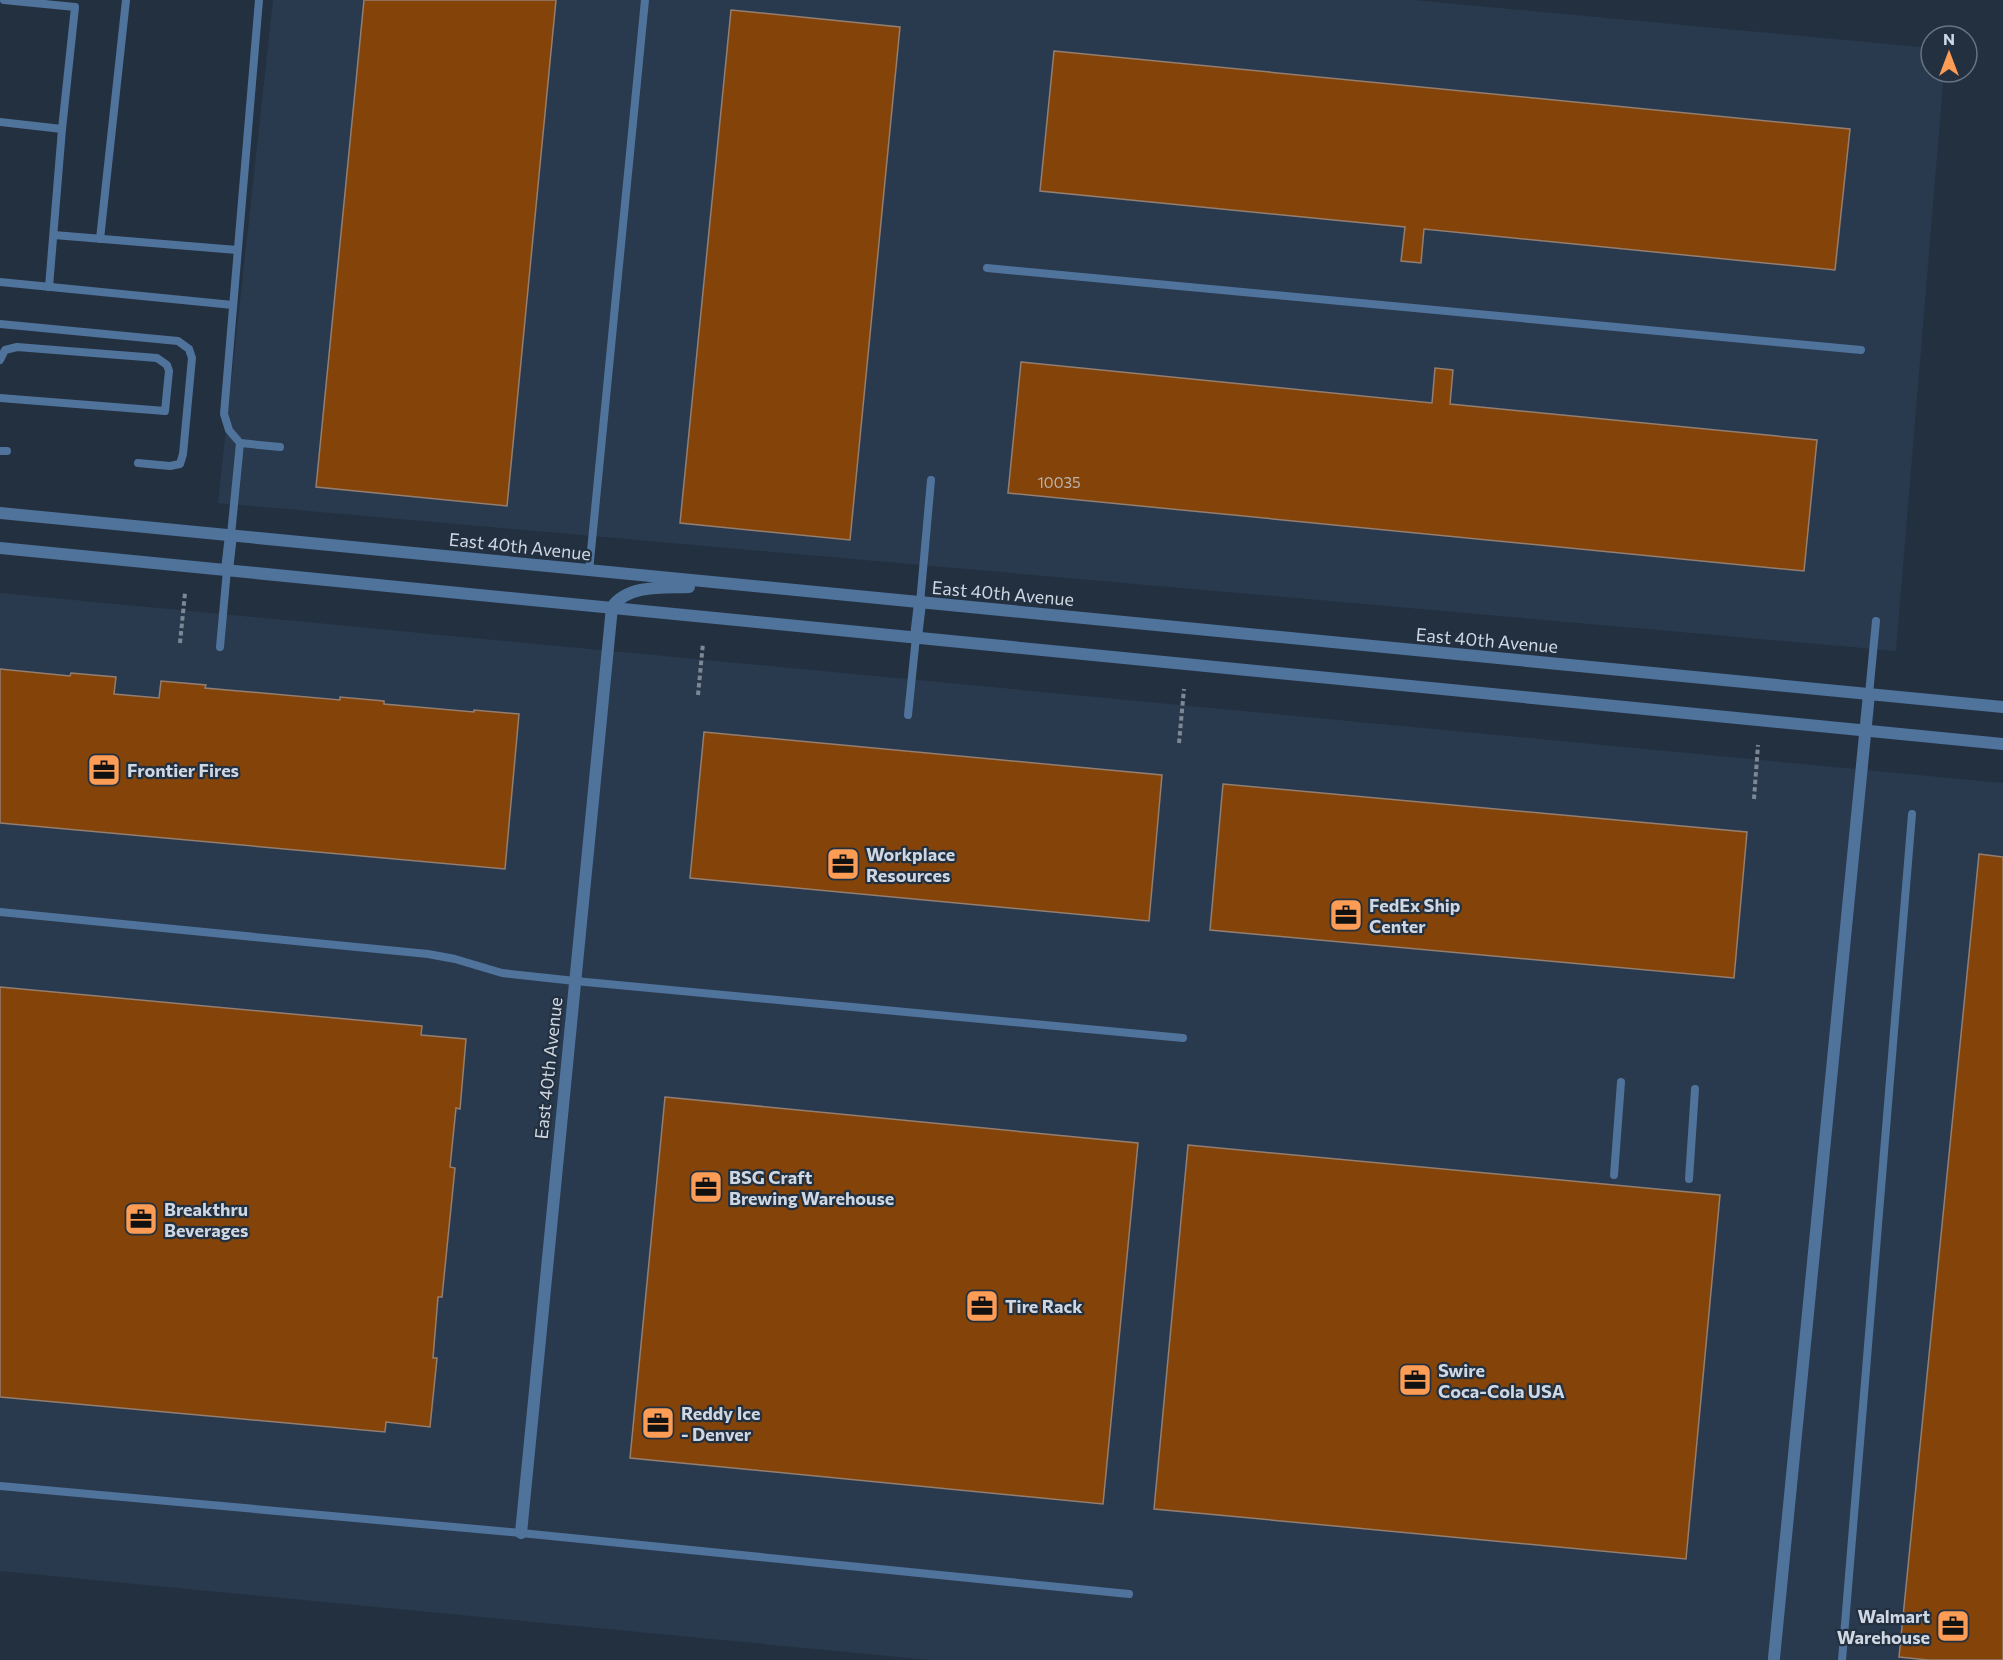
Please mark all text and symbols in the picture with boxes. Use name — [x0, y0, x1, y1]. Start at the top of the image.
north arrow — [1919, 24, 1979, 84]
text: N — [1943, 29, 1955, 48]
house number: 10035 — [1037, 473, 1081, 491]
street label: East 40th Avenue — [448, 528, 592, 564]
street label: East 40th Avenue — [931, 576, 1075, 610]
street label: East 40th Avenue — [1415, 623, 1559, 657]
office icon: Frontier Fires — [86, 752, 122, 788]
place label: Frontier Fires — [127, 759, 239, 781]
place label: Workplace Resources — [866, 843, 955, 886]
office icon: Workplace Resources — [825, 846, 861, 882]
place label: FedEx Ship Center — [1369, 894, 1461, 937]
office icon: FedEx Ship Center — [1328, 897, 1364, 933]
street label: East 40th Avenue — [530, 996, 566, 1140]
place label: BSG Craft Brewing Warehouse — [729, 1166, 894, 1209]
office icon: BSG Craft Brewing Warehouse — [688, 1169, 724, 1205]
place label: Breakthru Beverages — [164, 1198, 248, 1241]
office icon: Breakthru Beverages — [123, 1201, 159, 1237]
office icon: Tire Rack — [964, 1288, 1000, 1324]
place label: Tire Rack — [1005, 1295, 1083, 1317]
place label: Swire Coca-Cola USA — [1438, 1359, 1565, 1402]
office icon: Swire Coca-Cola USA — [1397, 1362, 1433, 1398]
place label: Reddy Ice - Denver — [681, 1402, 761, 1445]
office icon: Reddy Ice - Denver — [640, 1405, 676, 1441]
place label: Walmart Warehouse — [1837, 1605, 1930, 1648]
office icon: Walmart Warehouse — [1935, 1608, 1971, 1644]

